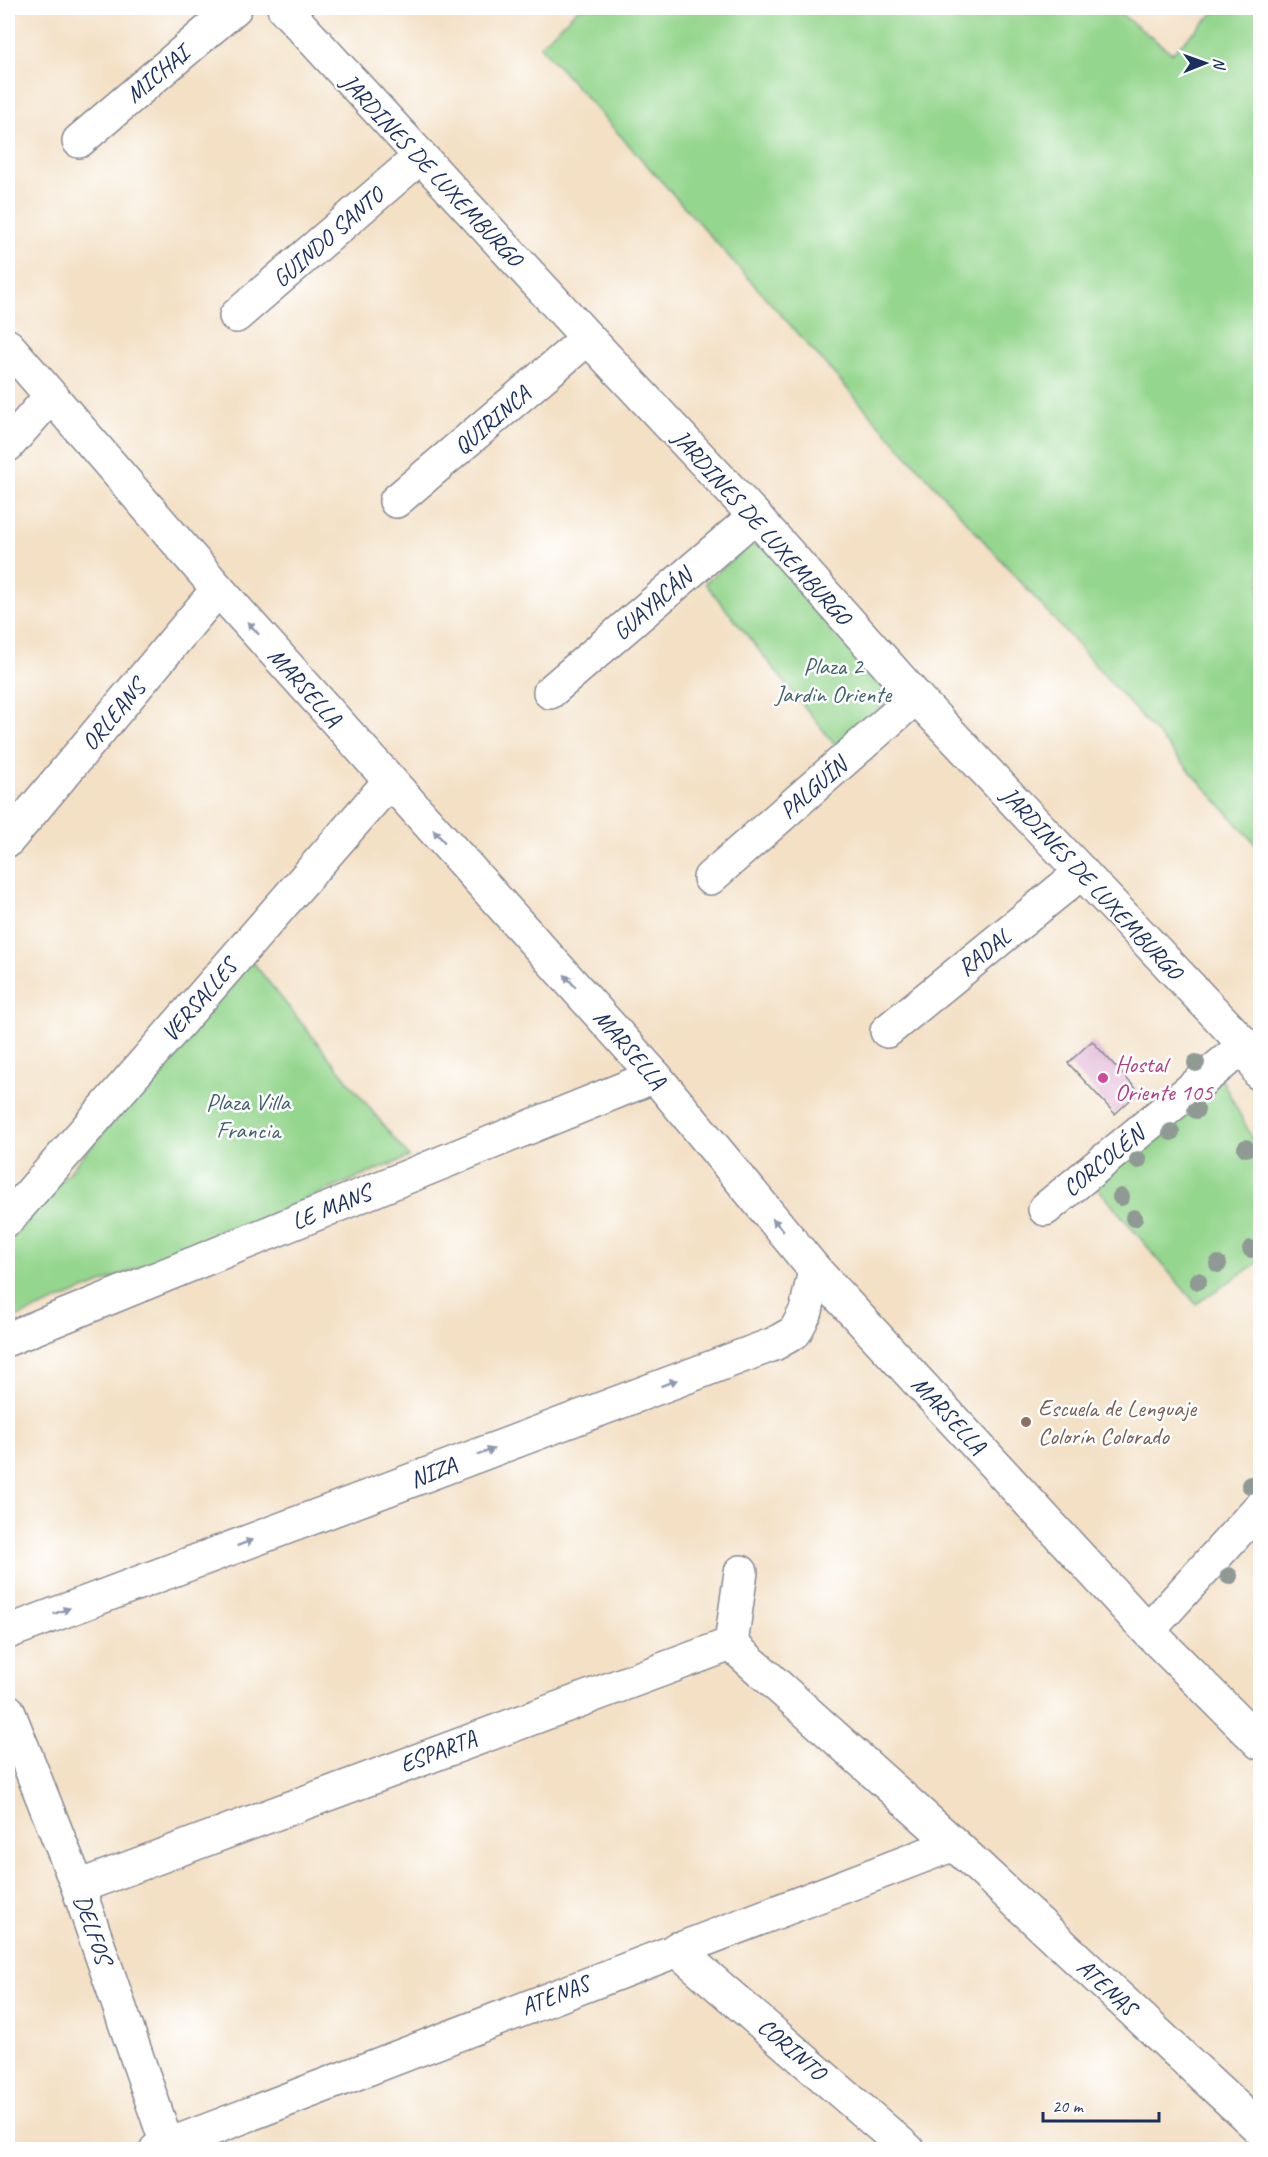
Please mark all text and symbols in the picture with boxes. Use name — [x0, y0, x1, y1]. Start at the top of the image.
north arrow — [1175, 33, 1235, 93]
street label: MICHAI — [119, 36, 198, 109]
text: N — [1209, 58, 1229, 71]
street label: JARDINES DE LUXEMBURGO — [334, 67, 531, 274]
street label: GUINDO SANTO — [266, 179, 391, 293]
street label: QUIRINCA — [447, 379, 537, 461]
street label: JARDINES DE LUXEMBURGO — [666, 422, 859, 633]
street label: GUAYACÁN — [606, 559, 700, 646]
one-way arrow — [247, 621, 260, 636]
street label: MARSELLA — [262, 641, 349, 733]
park label: Plaza 2 Jardin Oriente — [774, 651, 893, 709]
street label: ORLEANS — [75, 670, 154, 757]
street label: PALGUÍN — [773, 748, 855, 825]
street label: JARDINES DE LUXEMBURGO — [994, 780, 1191, 987]
one-way arrow — [433, 829, 446, 844]
street label: RADAL — [951, 921, 1017, 982]
street label: VERSALLES — [155, 950, 246, 1048]
one-way arrow — [564, 974, 577, 989]
street label: MARSELLA — [587, 1003, 673, 1096]
place label: Hostal Oriente 105 — [1115, 1049, 1214, 1107]
marker: Hostal Oriente 105 — [1096, 1071, 1110, 1085]
park label: Plaza Villa Francia — [206, 1087, 291, 1145]
street label: CORCOLÉN — [1056, 1117, 1153, 1203]
street label: LE MANS — [287, 1176, 379, 1236]
one-way arrow — [772, 1218, 785, 1233]
street label: MARSELLA — [905, 1370, 993, 1461]
one-way arrow — [660, 1378, 678, 1387]
place label: Escuela de Lenguaje Colorín Colorado — [1038, 1393, 1198, 1451]
marker: Escuela de Lenguaje Colorín Colorado — [1019, 1415, 1033, 1429]
one-way arrow — [478, 1446, 496, 1456]
street label: NIZA — [405, 1449, 461, 1495]
one-way arrow — [236, 1537, 254, 1547]
one-way arrow — [54, 1606, 72, 1616]
street label: ESPARTA — [396, 1722, 481, 1779]
street label: DELFOS — [67, 1891, 120, 1971]
street label: ATENAS — [1071, 1952, 1146, 2024]
street label: ATENAS — [517, 1967, 597, 2022]
street label: CORINTO — [752, 2011, 835, 2089]
scale bar — [1043, 2085, 1158, 2123]
text: 20 m — [1052, 2095, 1085, 2117]

